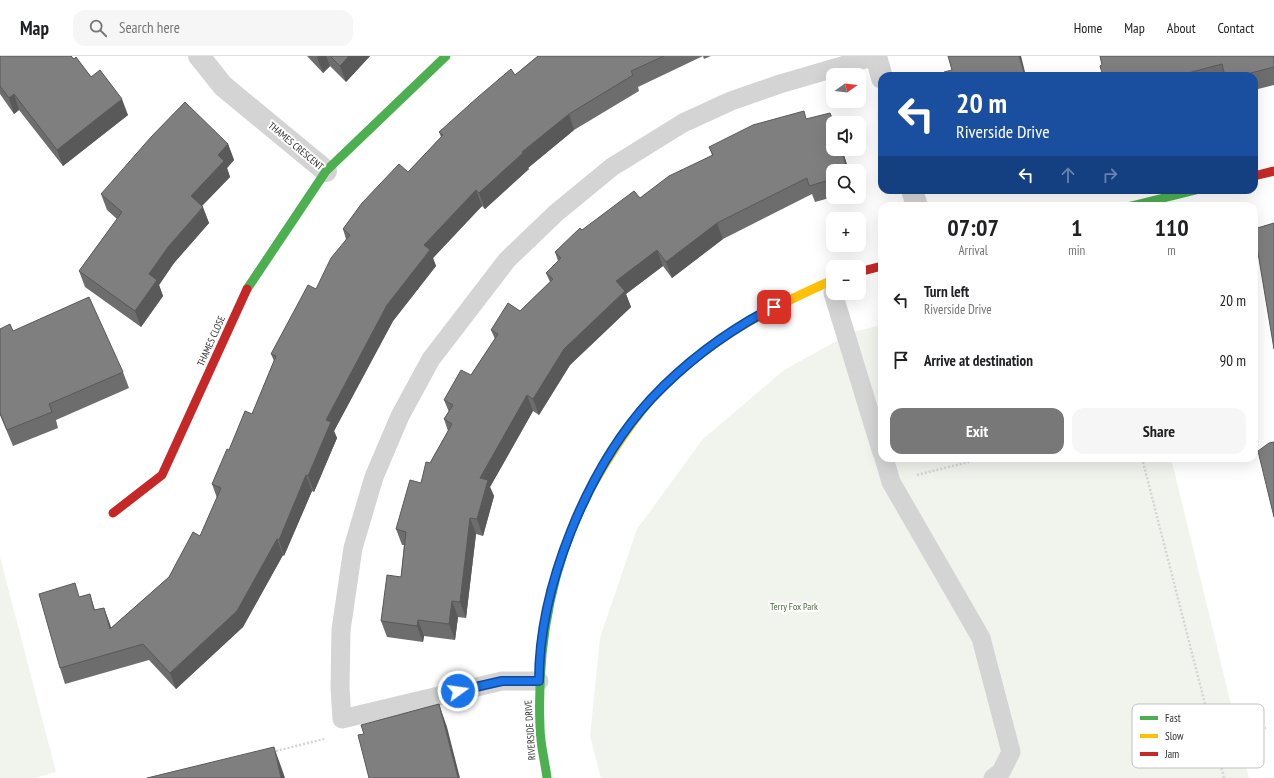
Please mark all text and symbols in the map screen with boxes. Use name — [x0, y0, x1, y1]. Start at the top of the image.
search box — [73, 10, 353, 46]
text: Map — [20, 16, 49, 40]
icon: search — [87, 17, 109, 39]
text: Search here — [119, 18, 180, 37]
text: Home — [1074, 19, 1102, 37]
text: Map — [1124, 19, 1145, 37]
text: About — [1167, 19, 1196, 37]
text: Contact — [1218, 19, 1254, 37]
north arrow — [826, 68, 866, 108]
map controls — [826, 68, 866, 300]
text: 20 m — [956, 84, 1007, 121]
icon: left — [890, 88, 942, 140]
button: sound — [826, 116, 866, 156]
street label: THAMES CRESCENT — [266, 119, 327, 173]
text: Riverside Drive — [956, 120, 1050, 143]
button: search — [826, 164, 866, 204]
icon: left — [1015, 164, 1037, 186]
icon: ahead — [1057, 164, 1079, 186]
icon: right — [1099, 164, 1121, 186]
button: + — [826, 212, 866, 252]
text: 07:07 — [947, 212, 999, 243]
text: 1 — [1071, 212, 1082, 243]
text: 110 — [1154, 212, 1189, 243]
text: Arrival — [958, 242, 988, 259]
text: min — [1068, 242, 1085, 259]
text: m — [1167, 242, 1176, 259]
button: − — [826, 260, 866, 300]
text: Turn left — [924, 282, 969, 301]
icon: left — [890, 289, 912, 311]
pin — [757, 290, 791, 324]
text: 20 m — [1220, 291, 1246, 310]
icon: arrive — [763, 296, 785, 318]
text: Riverside Drive — [924, 301, 992, 318]
street label: THAMES CLOSE — [194, 314, 228, 368]
icon: arrive — [890, 349, 912, 371]
text: Arrive at destination — [924, 351, 1033, 370]
text: 90 m — [1220, 351, 1246, 370]
button: Exit — [890, 408, 1064, 454]
button: Share — [1072, 408, 1246, 454]
park label: Terry Fox Park — [770, 600, 818, 613]
position arrow — [437, 670, 479, 712]
street label: RIVERSIDE DRIVE — [521, 699, 539, 761]
legend — [1132, 704, 1264, 768]
text: Fast — [1165, 711, 1181, 725]
text: Slow — [1165, 729, 1184, 743]
text: Jam — [1164, 747, 1179, 761]

